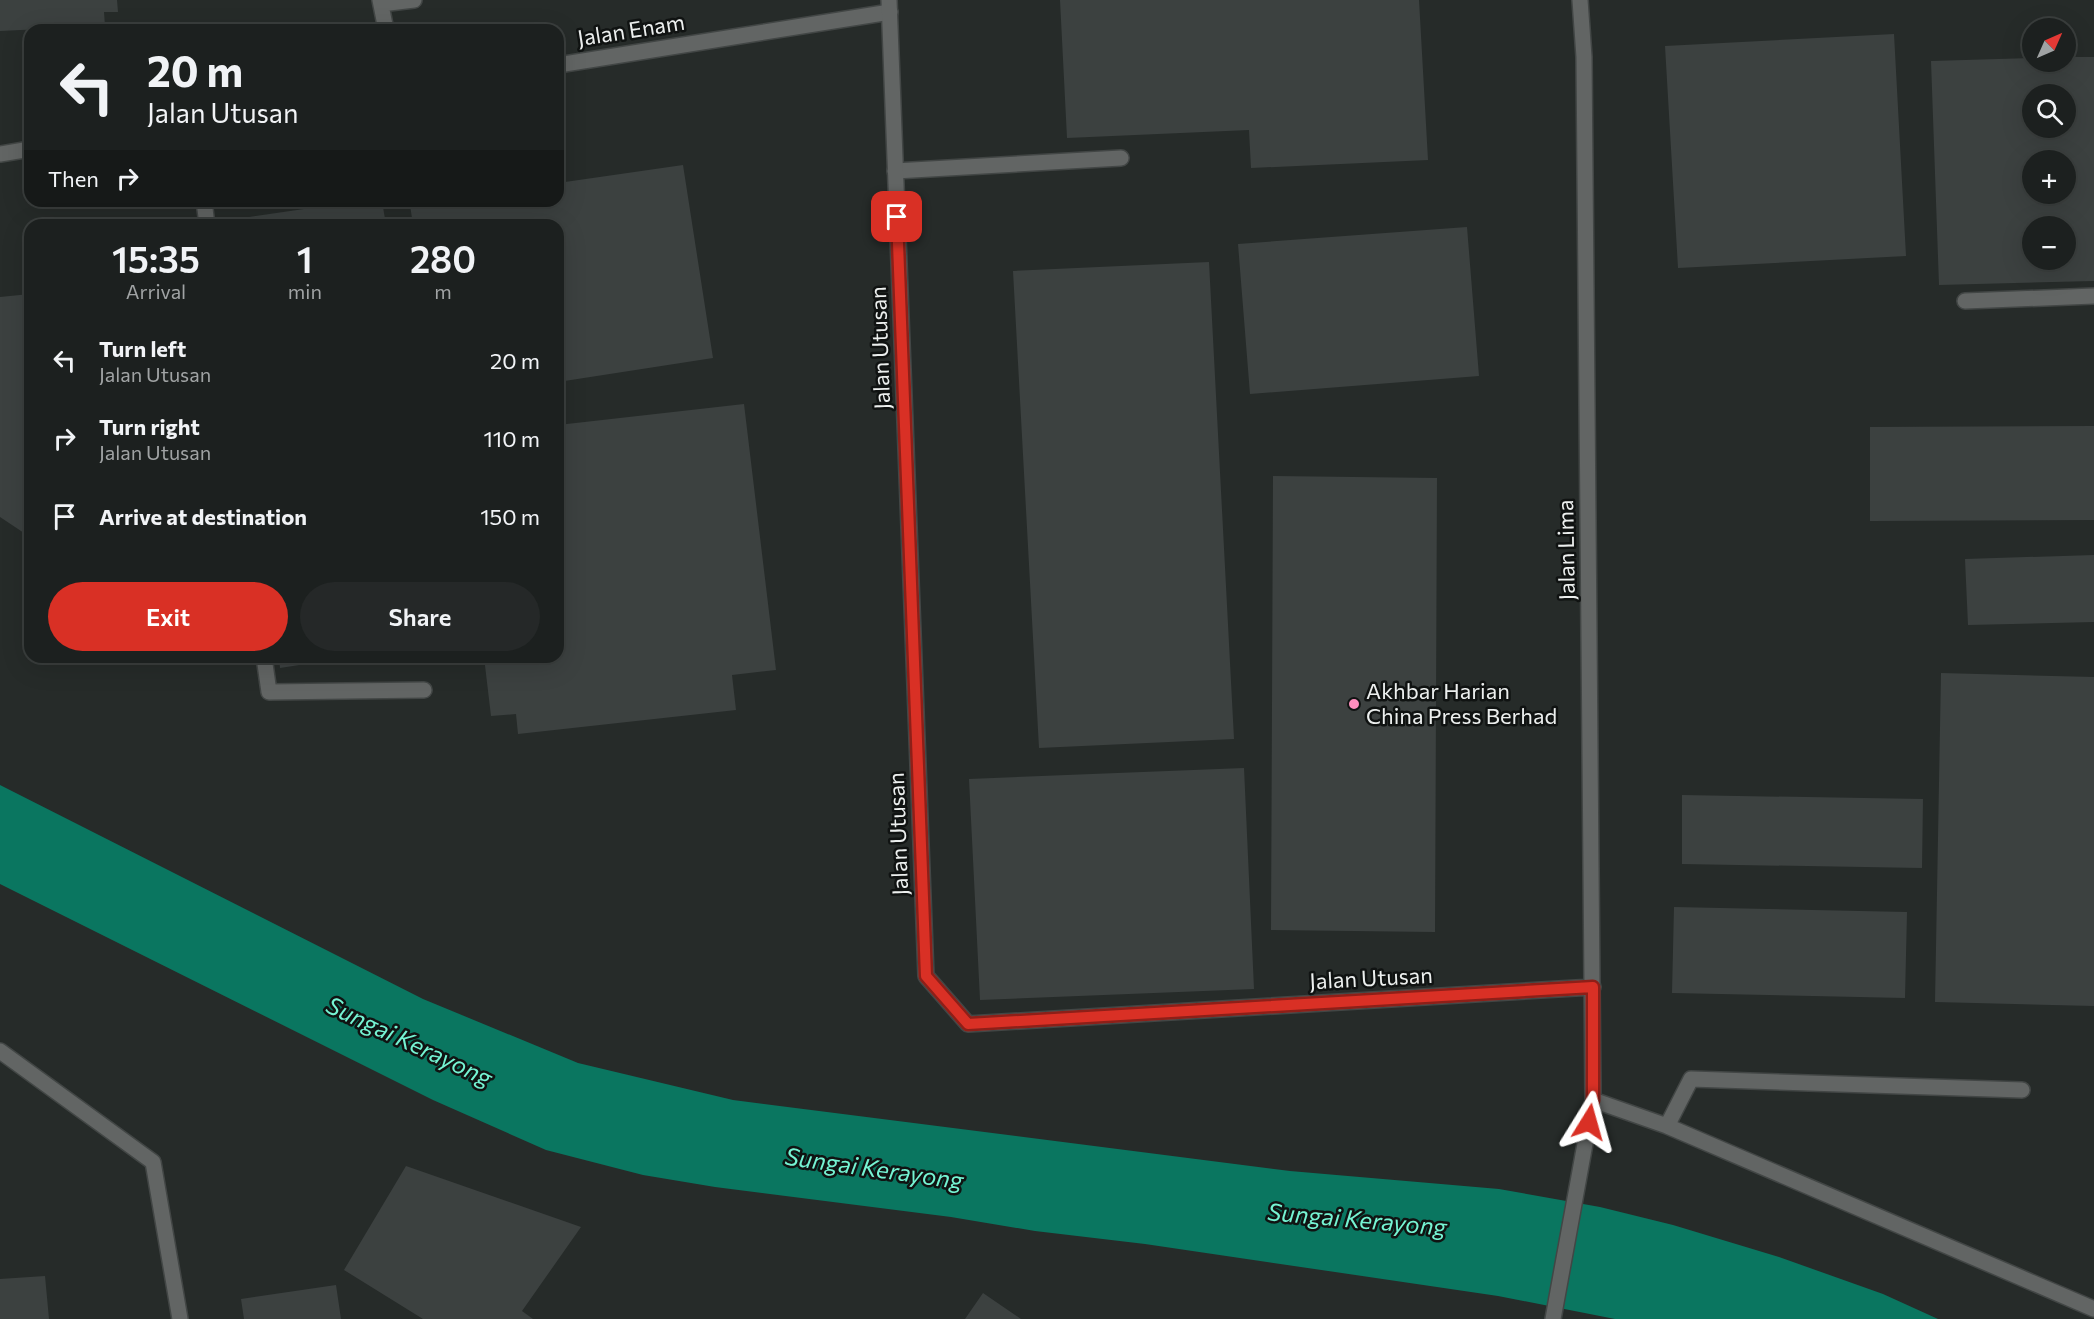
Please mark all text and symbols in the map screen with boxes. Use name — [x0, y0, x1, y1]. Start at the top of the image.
street label: Jalan Enam — [575, 8, 686, 51]
north arrow — [2022, 18, 2076, 72]
map controls — [2022, 18, 2076, 270]
text: 20 m — [147, 44, 243, 96]
icon: left — [48, 48, 126, 126]
button: search — [2022, 84, 2076, 138]
text: Jalan Utusan — [147, 96, 298, 129]
button: + — [2022, 150, 2076, 204]
icon: right — [111, 162, 144, 195]
text: Then — [48, 165, 99, 192]
pin — [871, 191, 922, 242]
icon: arrive — [880, 200, 913, 233]
button: − — [2022, 216, 2076, 270]
text: 15:35 — [112, 236, 200, 280]
text: 1 — [297, 236, 313, 280]
text: 280 — [410, 236, 476, 280]
text: Arrival — [126, 279, 186, 303]
text: min — [288, 279, 322, 303]
text: m — [434, 279, 452, 303]
street label: Jalan Utusan — [864, 286, 895, 410]
text: Turn left — [99, 335, 186, 362]
icon: left — [48, 344, 81, 377]
text: 20 m — [490, 347, 540, 374]
text: Jalan Utusan — [99, 362, 211, 386]
text: Turn right — [99, 413, 200, 440]
icon: right — [48, 422, 81, 455]
text: 110 m — [483, 425, 540, 452]
text: Jalan Utusan — [99, 440, 211, 464]
street label: Jalan Lima — [1551, 499, 1580, 601]
icon: arrive — [48, 500, 81, 533]
text: Arrive at destination — [99, 503, 307, 530]
text: 150 m — [480, 503, 540, 530]
button: Exit — [48, 582, 288, 651]
button: Share — [300, 582, 540, 651]
place label: Akhbar Harian China Press Berhad — [1366, 677, 1557, 729]
marker: Akhbar Harian China Press Berhad — [1347, 697, 1361, 711]
street label: Jalan Utusan — [882, 772, 913, 896]
street label: Jalan Utusan — [1309, 961, 1433, 994]
water label: Sungai Kerayong — [322, 990, 498, 1092]
position arrow — [1557, 1090, 1621, 1154]
water label: Sungai Kerayong — [783, 1141, 966, 1195]
water label: Sungai Kerayong — [1266, 1196, 1449, 1241]

